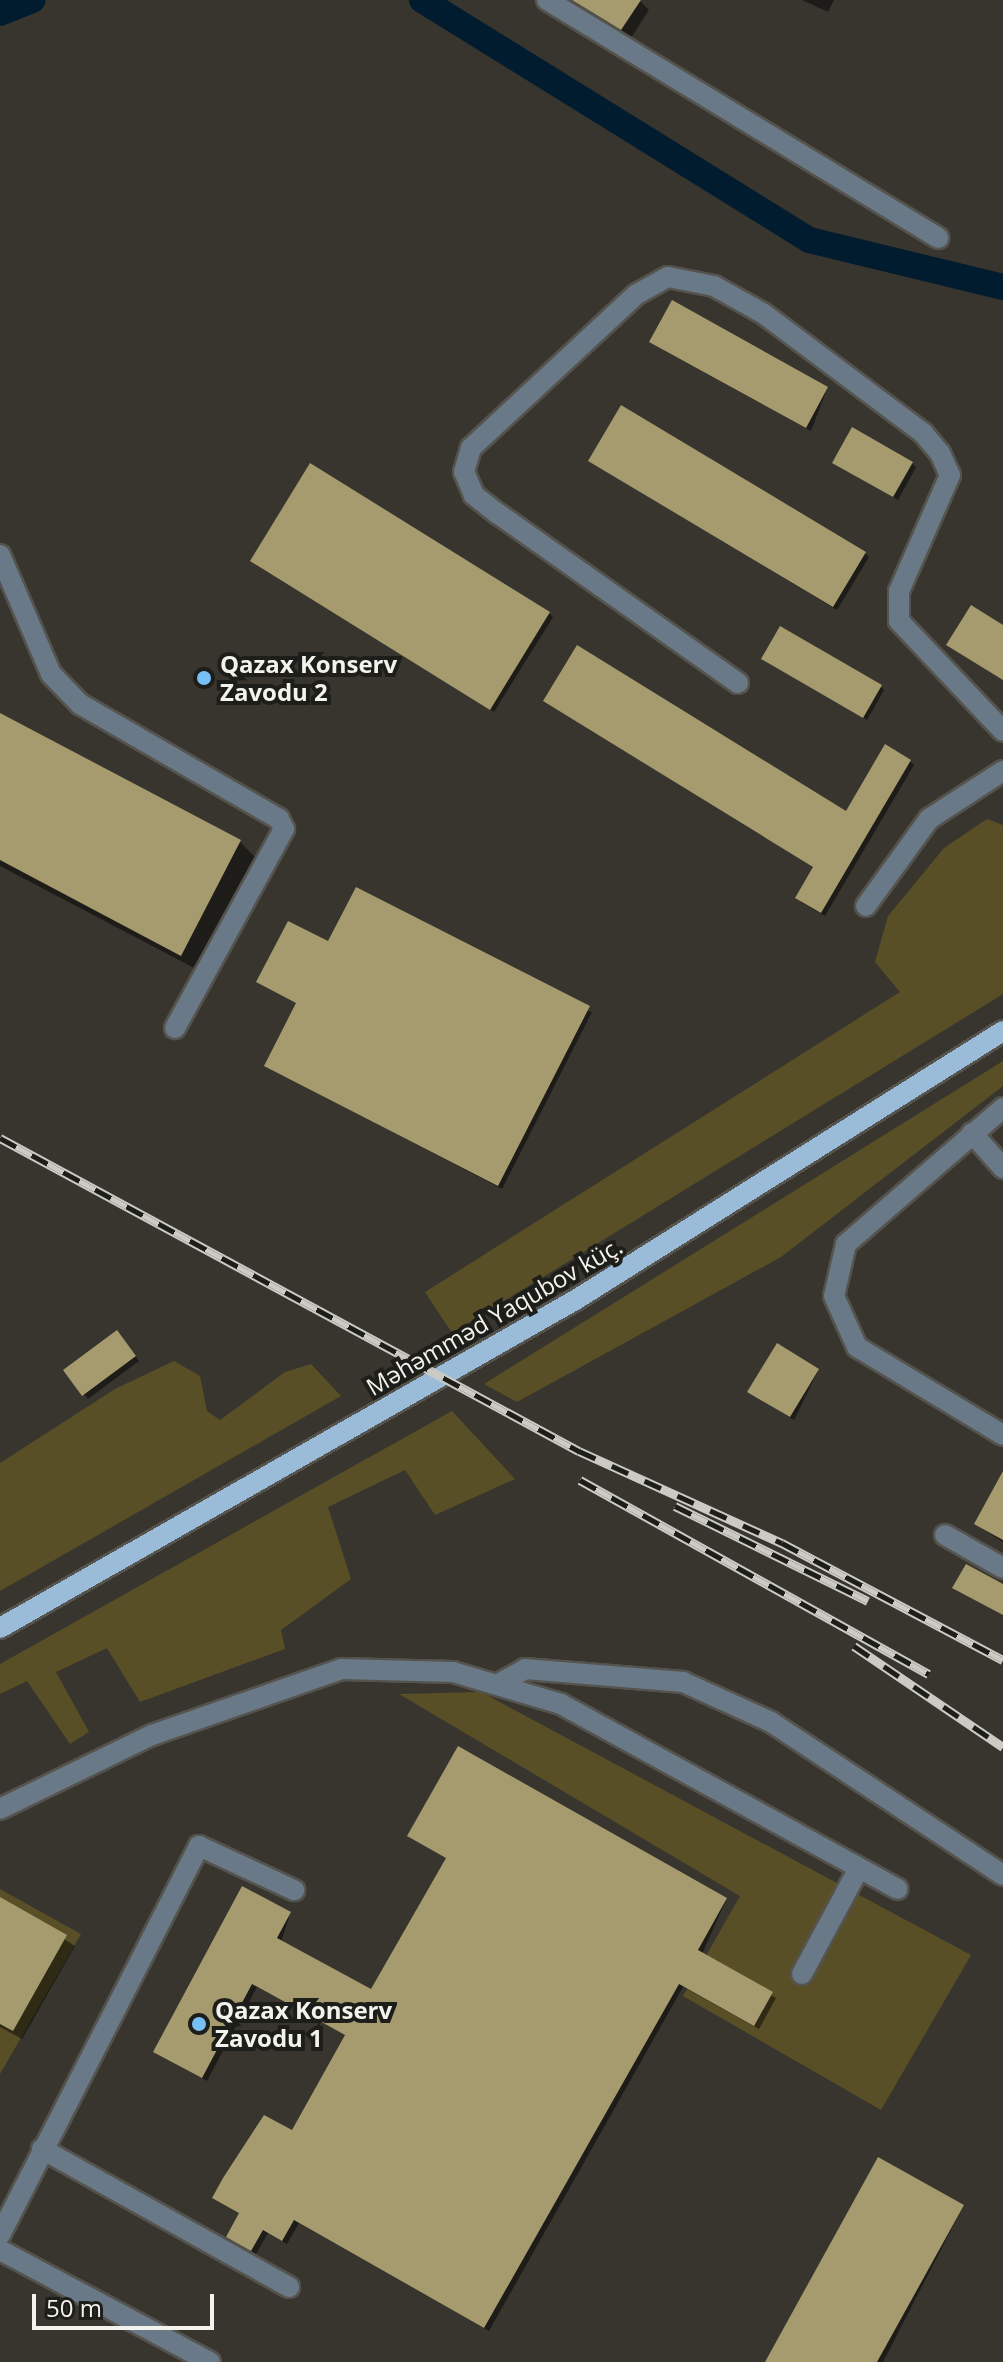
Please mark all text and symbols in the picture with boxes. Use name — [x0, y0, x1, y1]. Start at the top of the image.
place label: Qazax Konserv Zavodu 2 — [220, 650, 397, 706]
marker: Qazax Konserv Zavodu 2 — [195, 669, 213, 687]
street label: Məhəmməd Yaqubov küç. — [361, 1231, 627, 1401]
place label: Qazax Konserv Zavodu 1 — [215, 1996, 392, 2052]
marker: Qazax Konserv Zavodu 1 — [190, 2015, 208, 2033]
scale bar — [36, 2278, 218, 2328]
text: 50 m — [46, 2291, 102, 2324]

